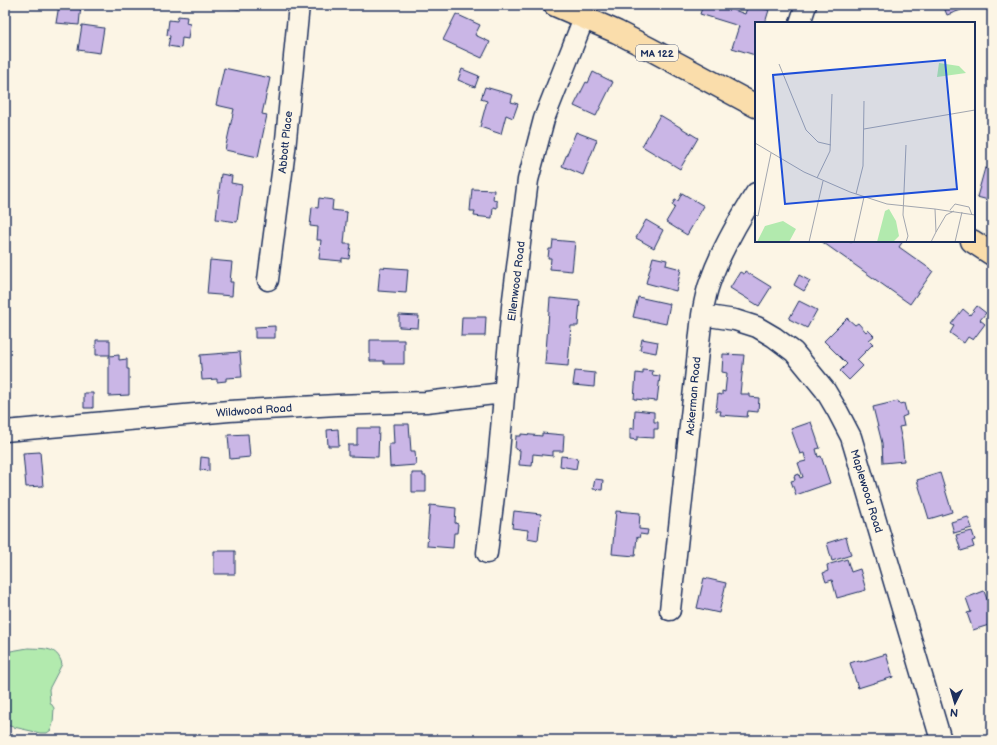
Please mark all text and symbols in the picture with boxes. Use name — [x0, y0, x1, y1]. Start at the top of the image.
inset map — [755, 22, 975, 242]
road number: MA 122 — [636, 45, 678, 61]
street label: Abbott Place — [276, 110, 295, 174]
street label: Ellenwood Road — [505, 240, 528, 322]
street label: Ackerman Road — [684, 356, 703, 436]
street label: Wildwood Road — [216, 401, 292, 420]
street label: Maplewood Road — [848, 448, 885, 534]
north arrow — [935, 683, 975, 723]
text: N — [949, 706, 959, 719]

